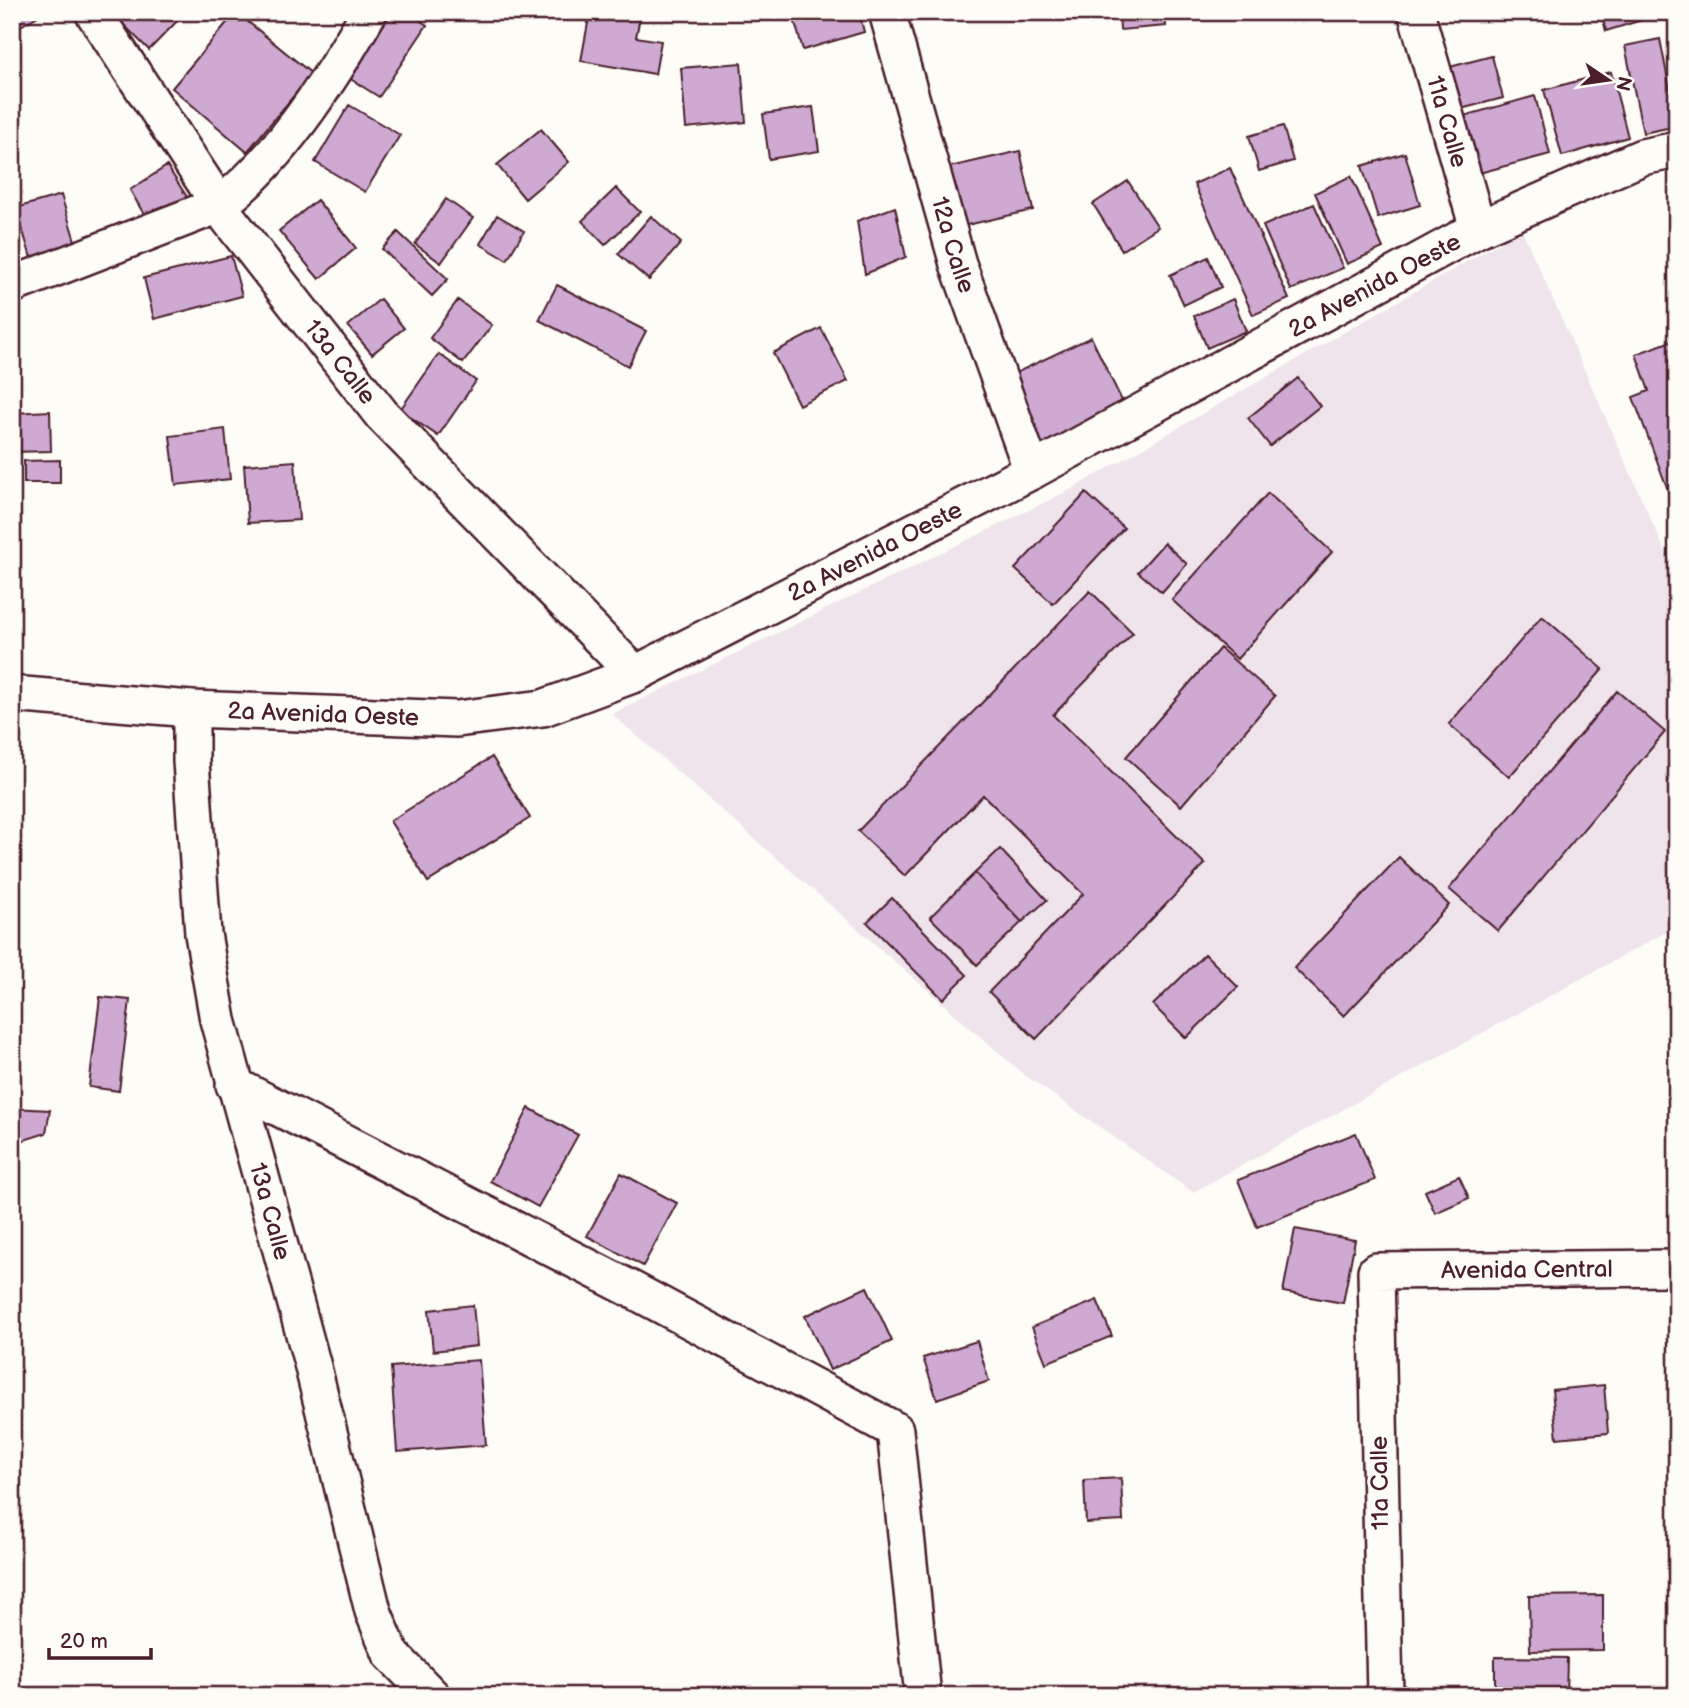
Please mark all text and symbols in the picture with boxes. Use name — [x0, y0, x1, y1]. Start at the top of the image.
north arrow — [1574, 46, 1644, 116]
street label: 11a Calle — [1420, 72, 1474, 171]
text: N — [1610, 74, 1636, 93]
street label: 12a Calle — [925, 193, 982, 297]
street label: 2a Avenida Oeste — [1283, 227, 1466, 344]
street label: 13a Calle — [298, 314, 383, 410]
street label: 2a Avenida Oeste — [783, 495, 967, 608]
street label: 2a Avenida Oeste — [227, 696, 420, 732]
street label: 13a Calle — [243, 1159, 298, 1263]
street label: Avenida Central — [1441, 1254, 1613, 1285]
street label: 11a Calle — [1365, 1436, 1395, 1530]
scale bar — [49, 1617, 150, 1661]
text: 20 m — [60, 1629, 108, 1654]

